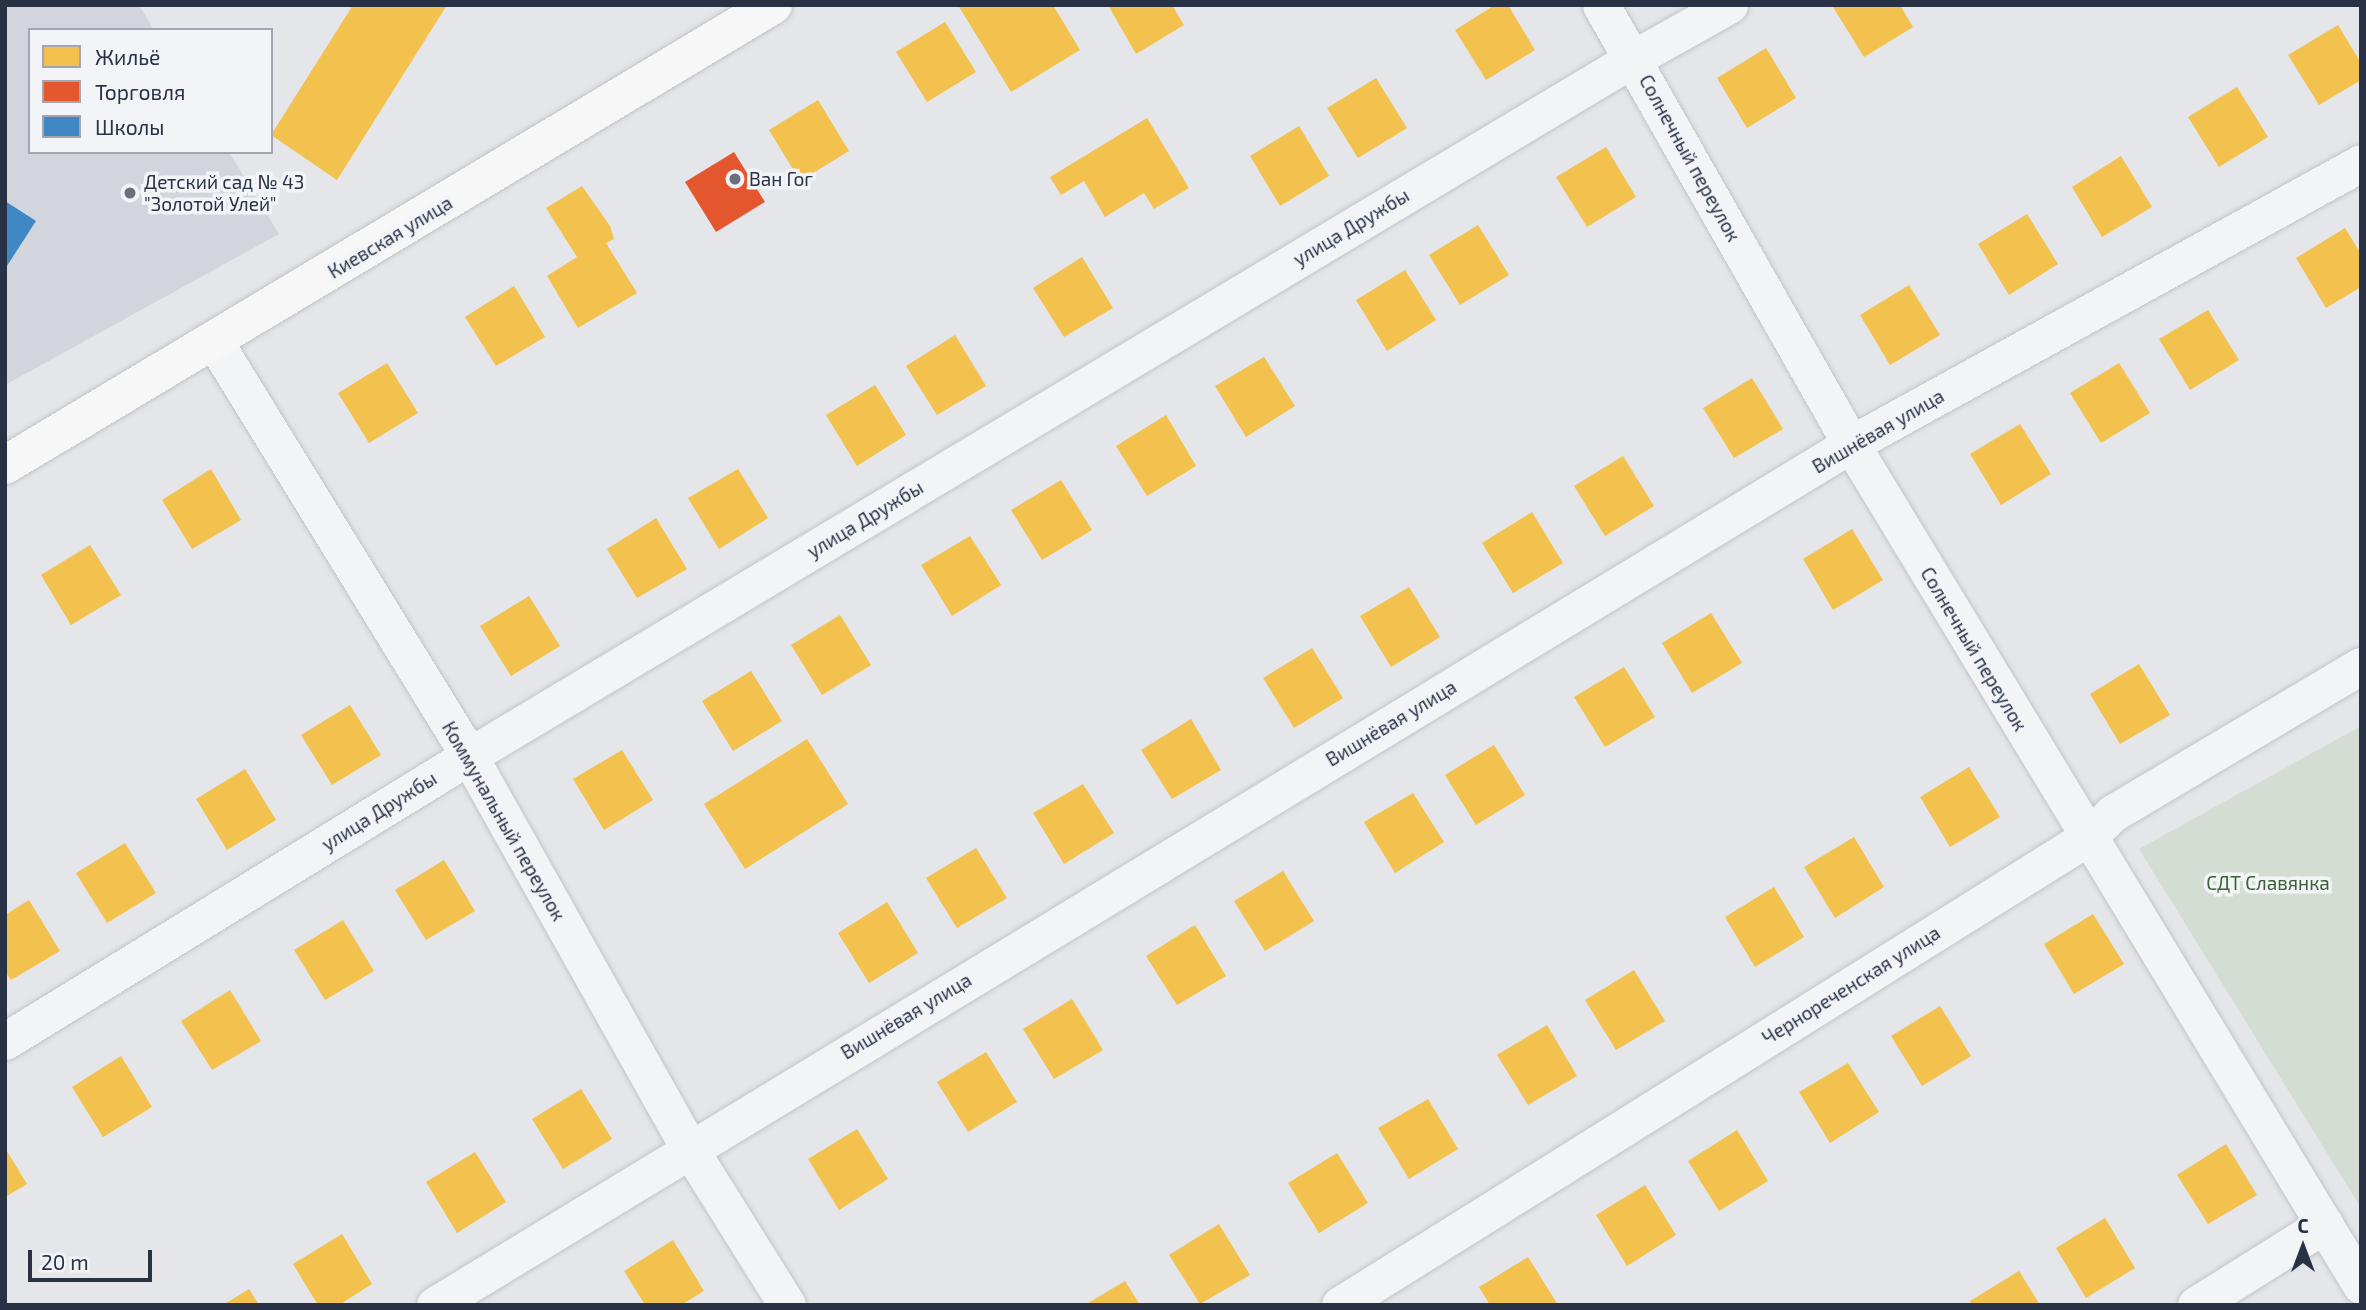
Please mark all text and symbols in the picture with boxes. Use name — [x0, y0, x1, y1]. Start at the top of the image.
legend — [28, 28, 273, 154]
text: Жильё — [95, 44, 160, 69]
street label: Солнечный переулок — [1635, 71, 1745, 245]
text: Торговля — [95, 79, 185, 104]
text: Школы — [95, 114, 164, 139]
place label: Ван Гог — [749, 168, 813, 190]
place label: Детский сад № 43 "Золотой Улей" — [144, 171, 304, 215]
marker: Ван Гог — [727, 171, 743, 187]
street label: улица Дружбы — [1289, 183, 1413, 271]
marker: Детский сад № 43 "Золотой Улей" — [122, 185, 138, 201]
street label: Киевская улица — [324, 191, 456, 283]
street label: Вишнёвая улица — [1808, 384, 1948, 478]
street label: улица Дружбы — [803, 475, 927, 563]
street label: Солнечный переулок — [1916, 563, 2032, 735]
street label: Вишнёвая улица — [1322, 675, 1460, 771]
street label: Коммунальный переулок — [438, 717, 570, 925]
street label: улица Дружбы — [317, 767, 441, 855]
park label: СДТ Славянка — [2206, 872, 2330, 894]
street label: Чернореченская улица — [1758, 921, 1944, 1049]
street label: Вишнёвая улица — [837, 968, 975, 1064]
north arrow — [2268, 1212, 2338, 1282]
text: С — [2297, 1214, 2309, 1237]
scale bar — [32, 1236, 156, 1280]
text: 20 m — [41, 1249, 89, 1274]

